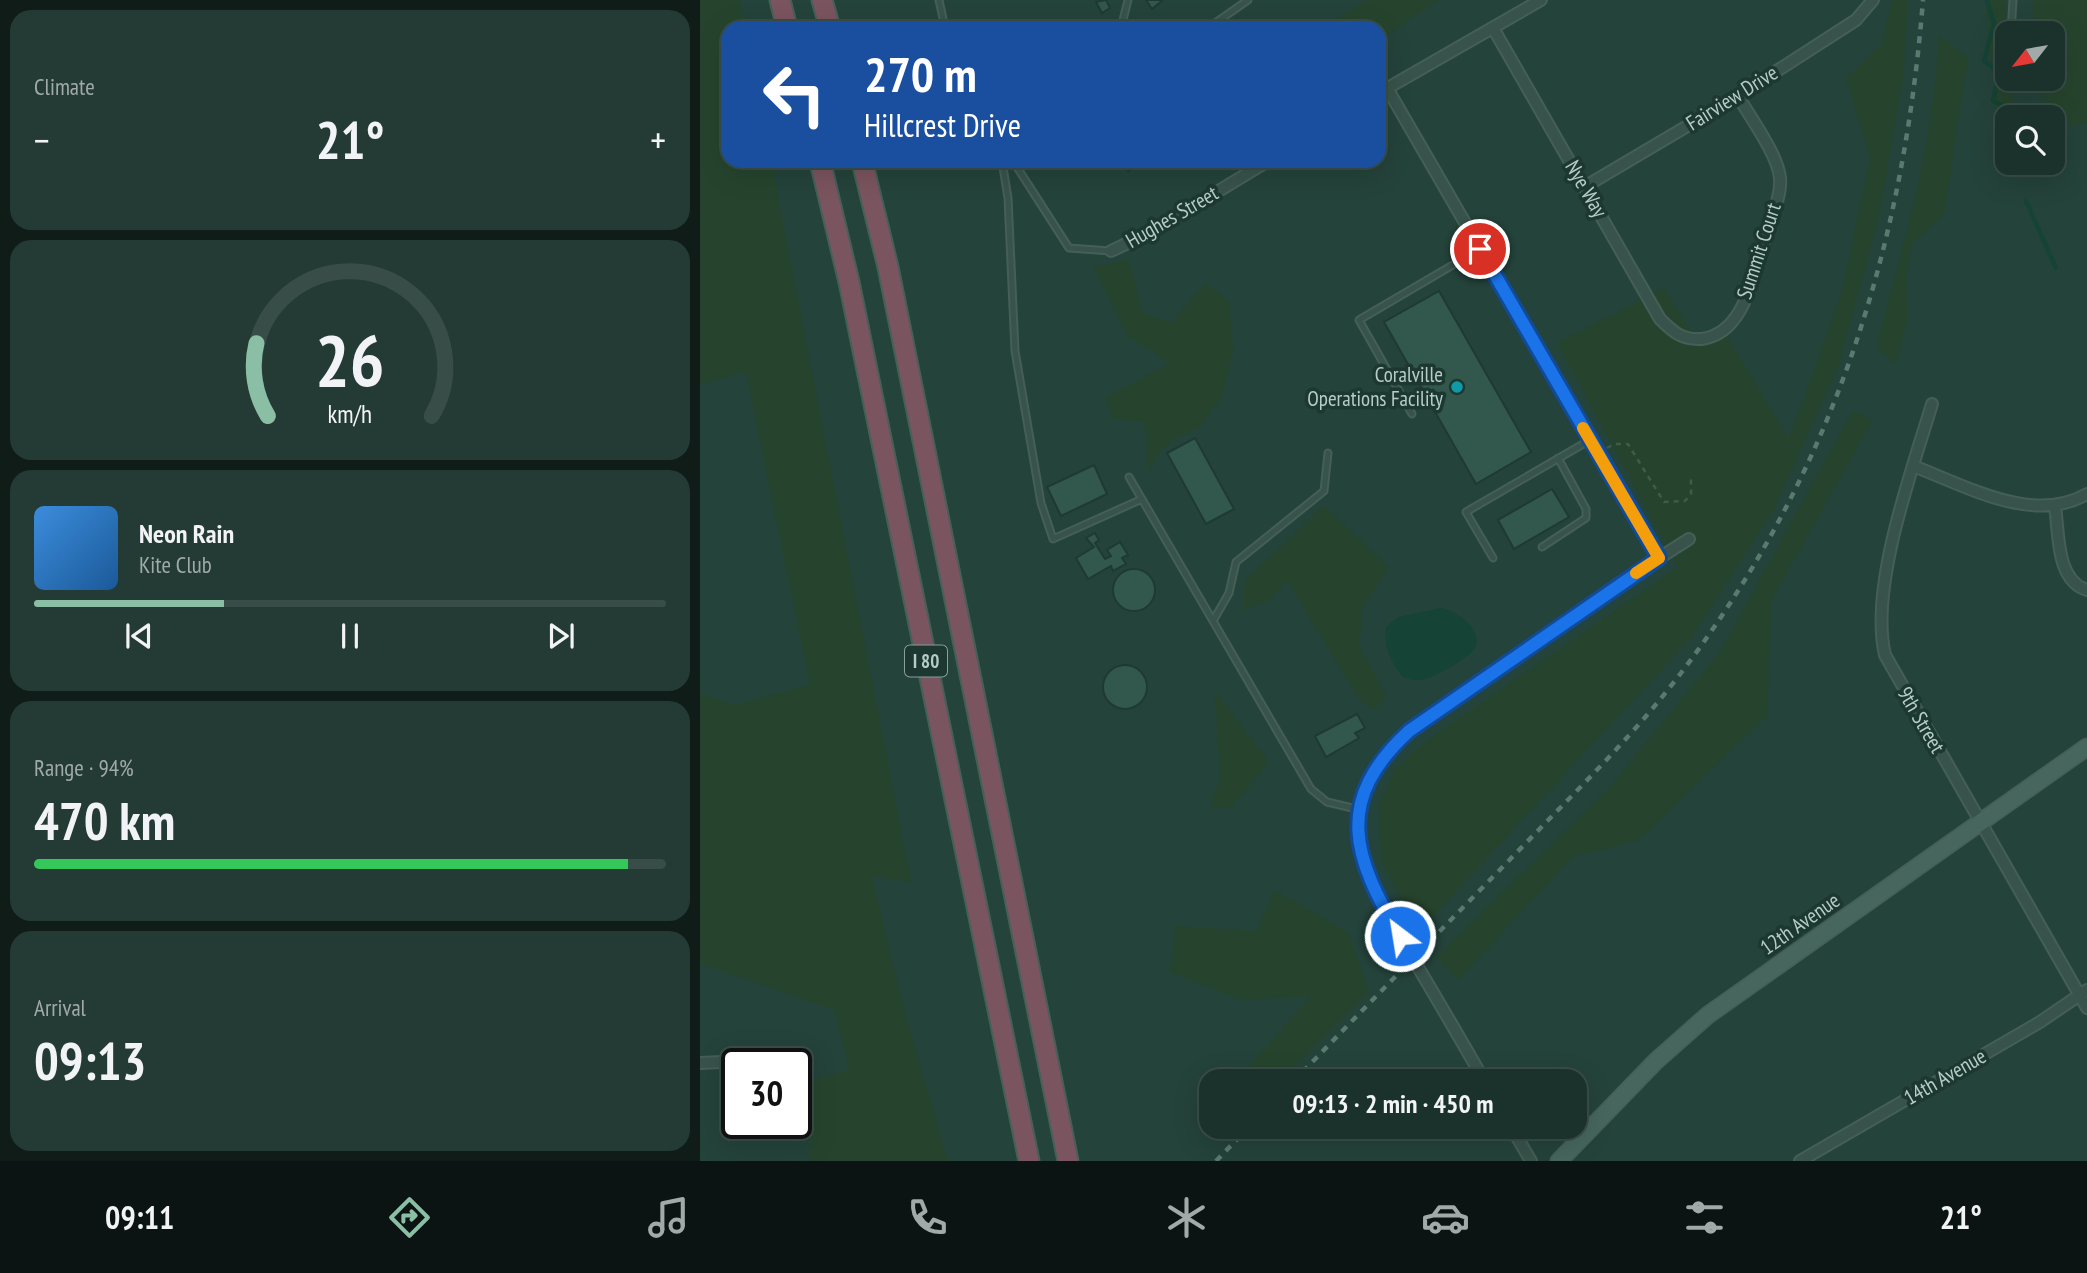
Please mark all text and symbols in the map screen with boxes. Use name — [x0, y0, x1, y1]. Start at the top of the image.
north arrow — [1995, 21, 2065, 91]
map controls — [1995, 21, 2065, 175]
text: 270 m — [864, 42, 977, 106]
icon: left — [749, 49, 840, 140]
street label: Fairview Drive — [1681, 59, 1783, 136]
text: Climate — [34, 72, 95, 101]
text: Hillcrest Drive — [864, 104, 1021, 146]
button: search — [1995, 105, 2065, 175]
text: 21° — [316, 106, 384, 173]
text: − — [34, 115, 50, 164]
text: + — [650, 115, 666, 164]
street label: Nye Way — [1559, 155, 1614, 222]
street label: Hughes Street — [1121, 179, 1223, 254]
street label: Summit Court — [1730, 199, 1787, 302]
pin — [1450, 219, 1510, 279]
icon: arrive — [1461, 230, 1499, 268]
text: 26 — [315, 313, 385, 407]
place label: Coralville Operations Facility — [1307, 361, 1443, 412]
marker: Coralville Operations Facility — [1449, 379, 1465, 395]
text: km/h — [328, 398, 372, 430]
text: Neon Rain — [139, 517, 234, 550]
text: Kite Club — [139, 550, 212, 579]
icon: previous — [120, 617, 158, 655]
icon: pause — [331, 617, 369, 655]
icon: next — [542, 617, 580, 655]
road number: I 80 — [905, 646, 947, 676]
street label: 9th Street — [1892, 682, 1951, 758]
text: Range · 94% — [34, 753, 134, 782]
text: 470 km — [34, 787, 175, 854]
street label: 12th Avenue — [1755, 886, 1845, 961]
position arrow — [1363, 899, 1437, 973]
text: Arrival — [34, 993, 86, 1022]
text: 09:13 — [34, 1027, 146, 1094]
street label: 14th Avenue — [1899, 1042, 1991, 1111]
speed limit sign: 30 — [721, 1048, 812, 1139]
text: 09:13 · 2 min · 450 m — [1293, 1087, 1493, 1120]
icon: directions — [385, 1193, 434, 1242]
icon: music — [644, 1193, 693, 1242]
icon: phone — [903, 1193, 952, 1242]
icon: climate — [1162, 1193, 1211, 1242]
icon: car — [1421, 1193, 1470, 1242]
icon: filters — [1680, 1193, 1729, 1242]
text: 09:11 — [105, 1196, 174, 1238]
text: 21° — [1940, 1196, 1982, 1238]

